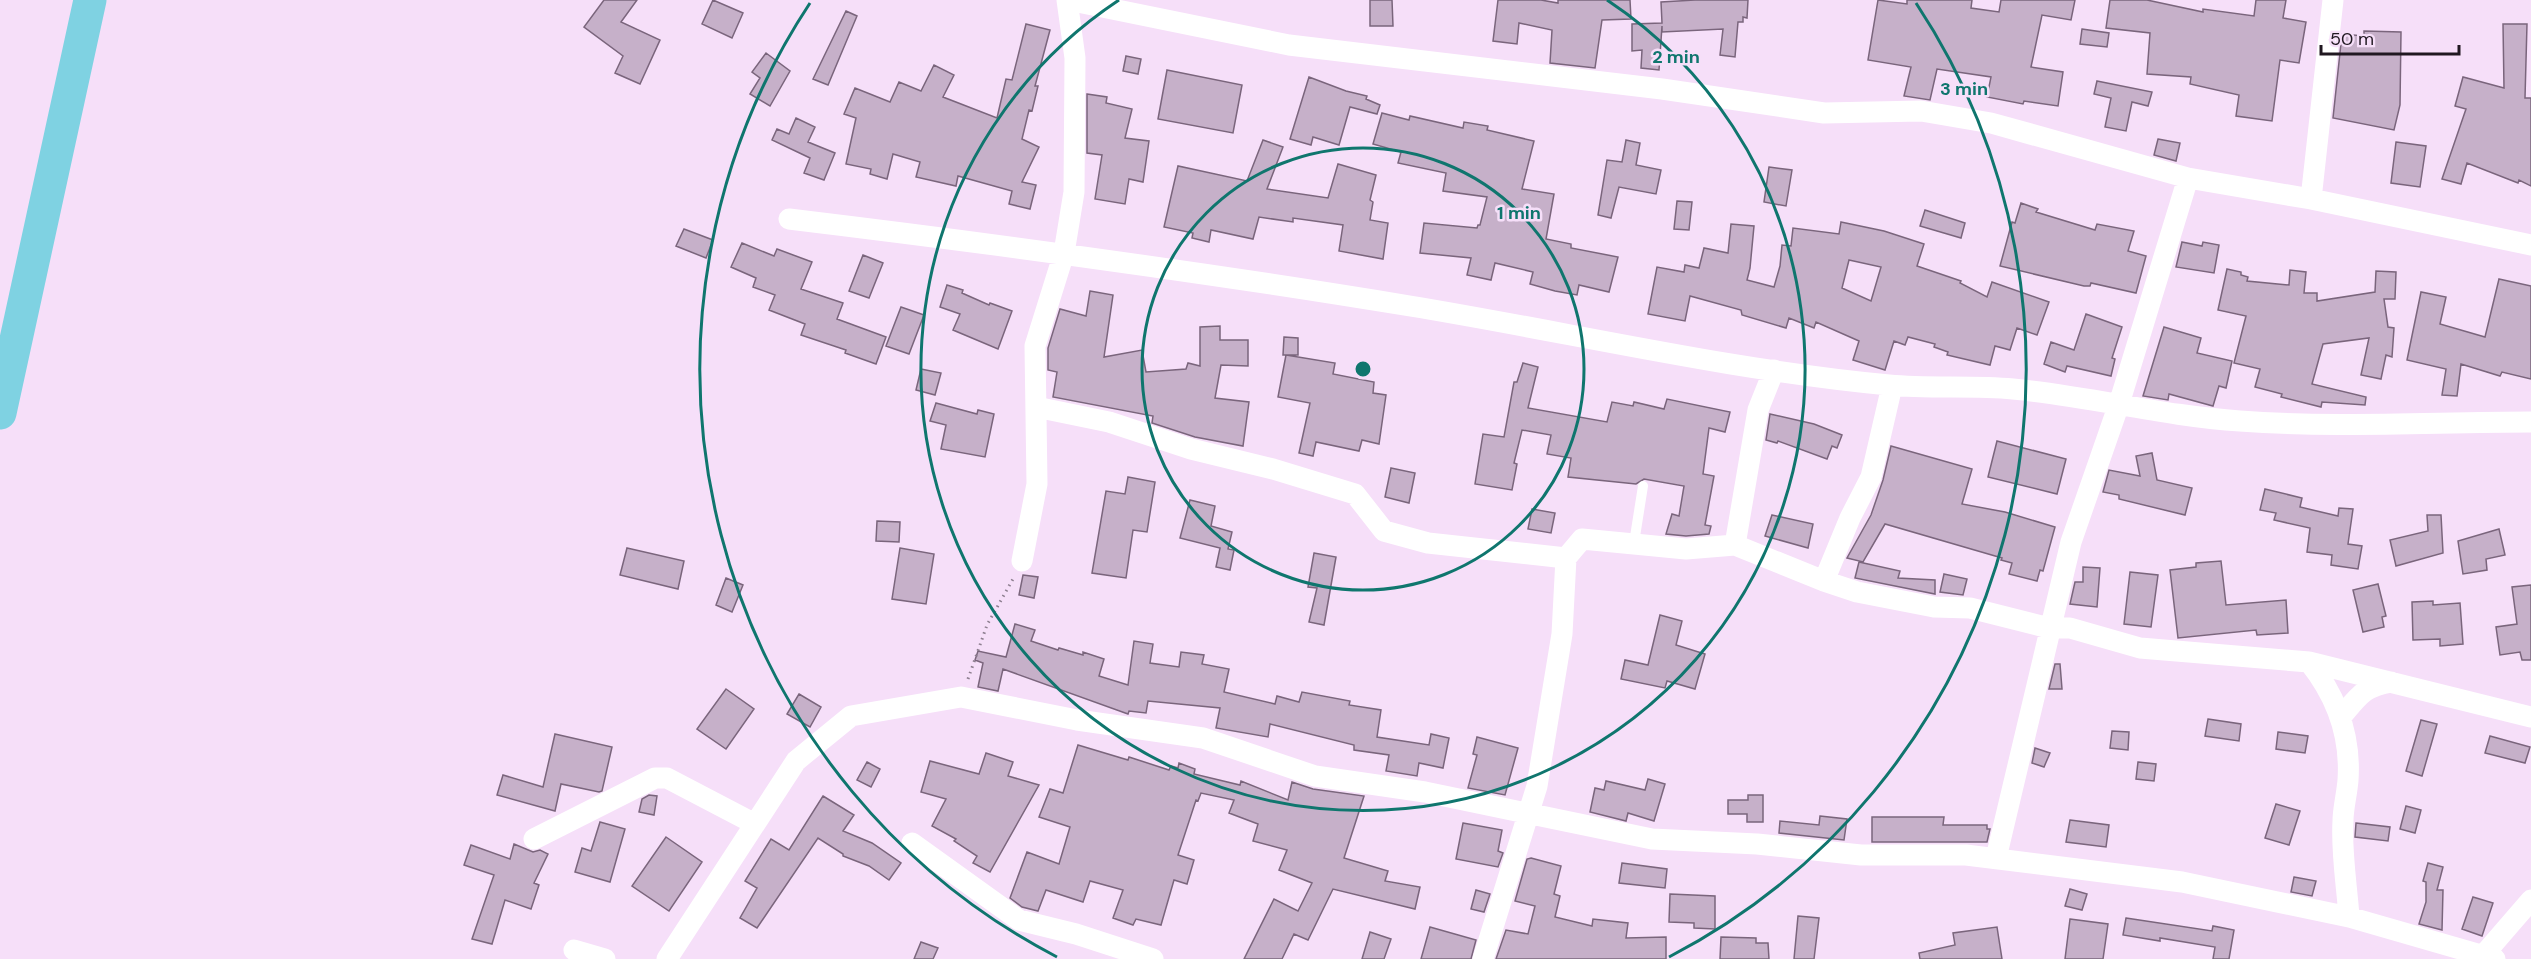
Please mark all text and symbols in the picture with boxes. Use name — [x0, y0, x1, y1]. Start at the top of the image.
scale bar — [2321, 18, 2459, 56]
text: 50 m — [2330, 27, 2374, 51]
text: 2 min — [1652, 45, 1700, 69]
text: 3 min — [1940, 77, 1988, 101]
text: 1 min — [1497, 201, 1541, 225]
centre of rings — [1353, 359, 1373, 379]

